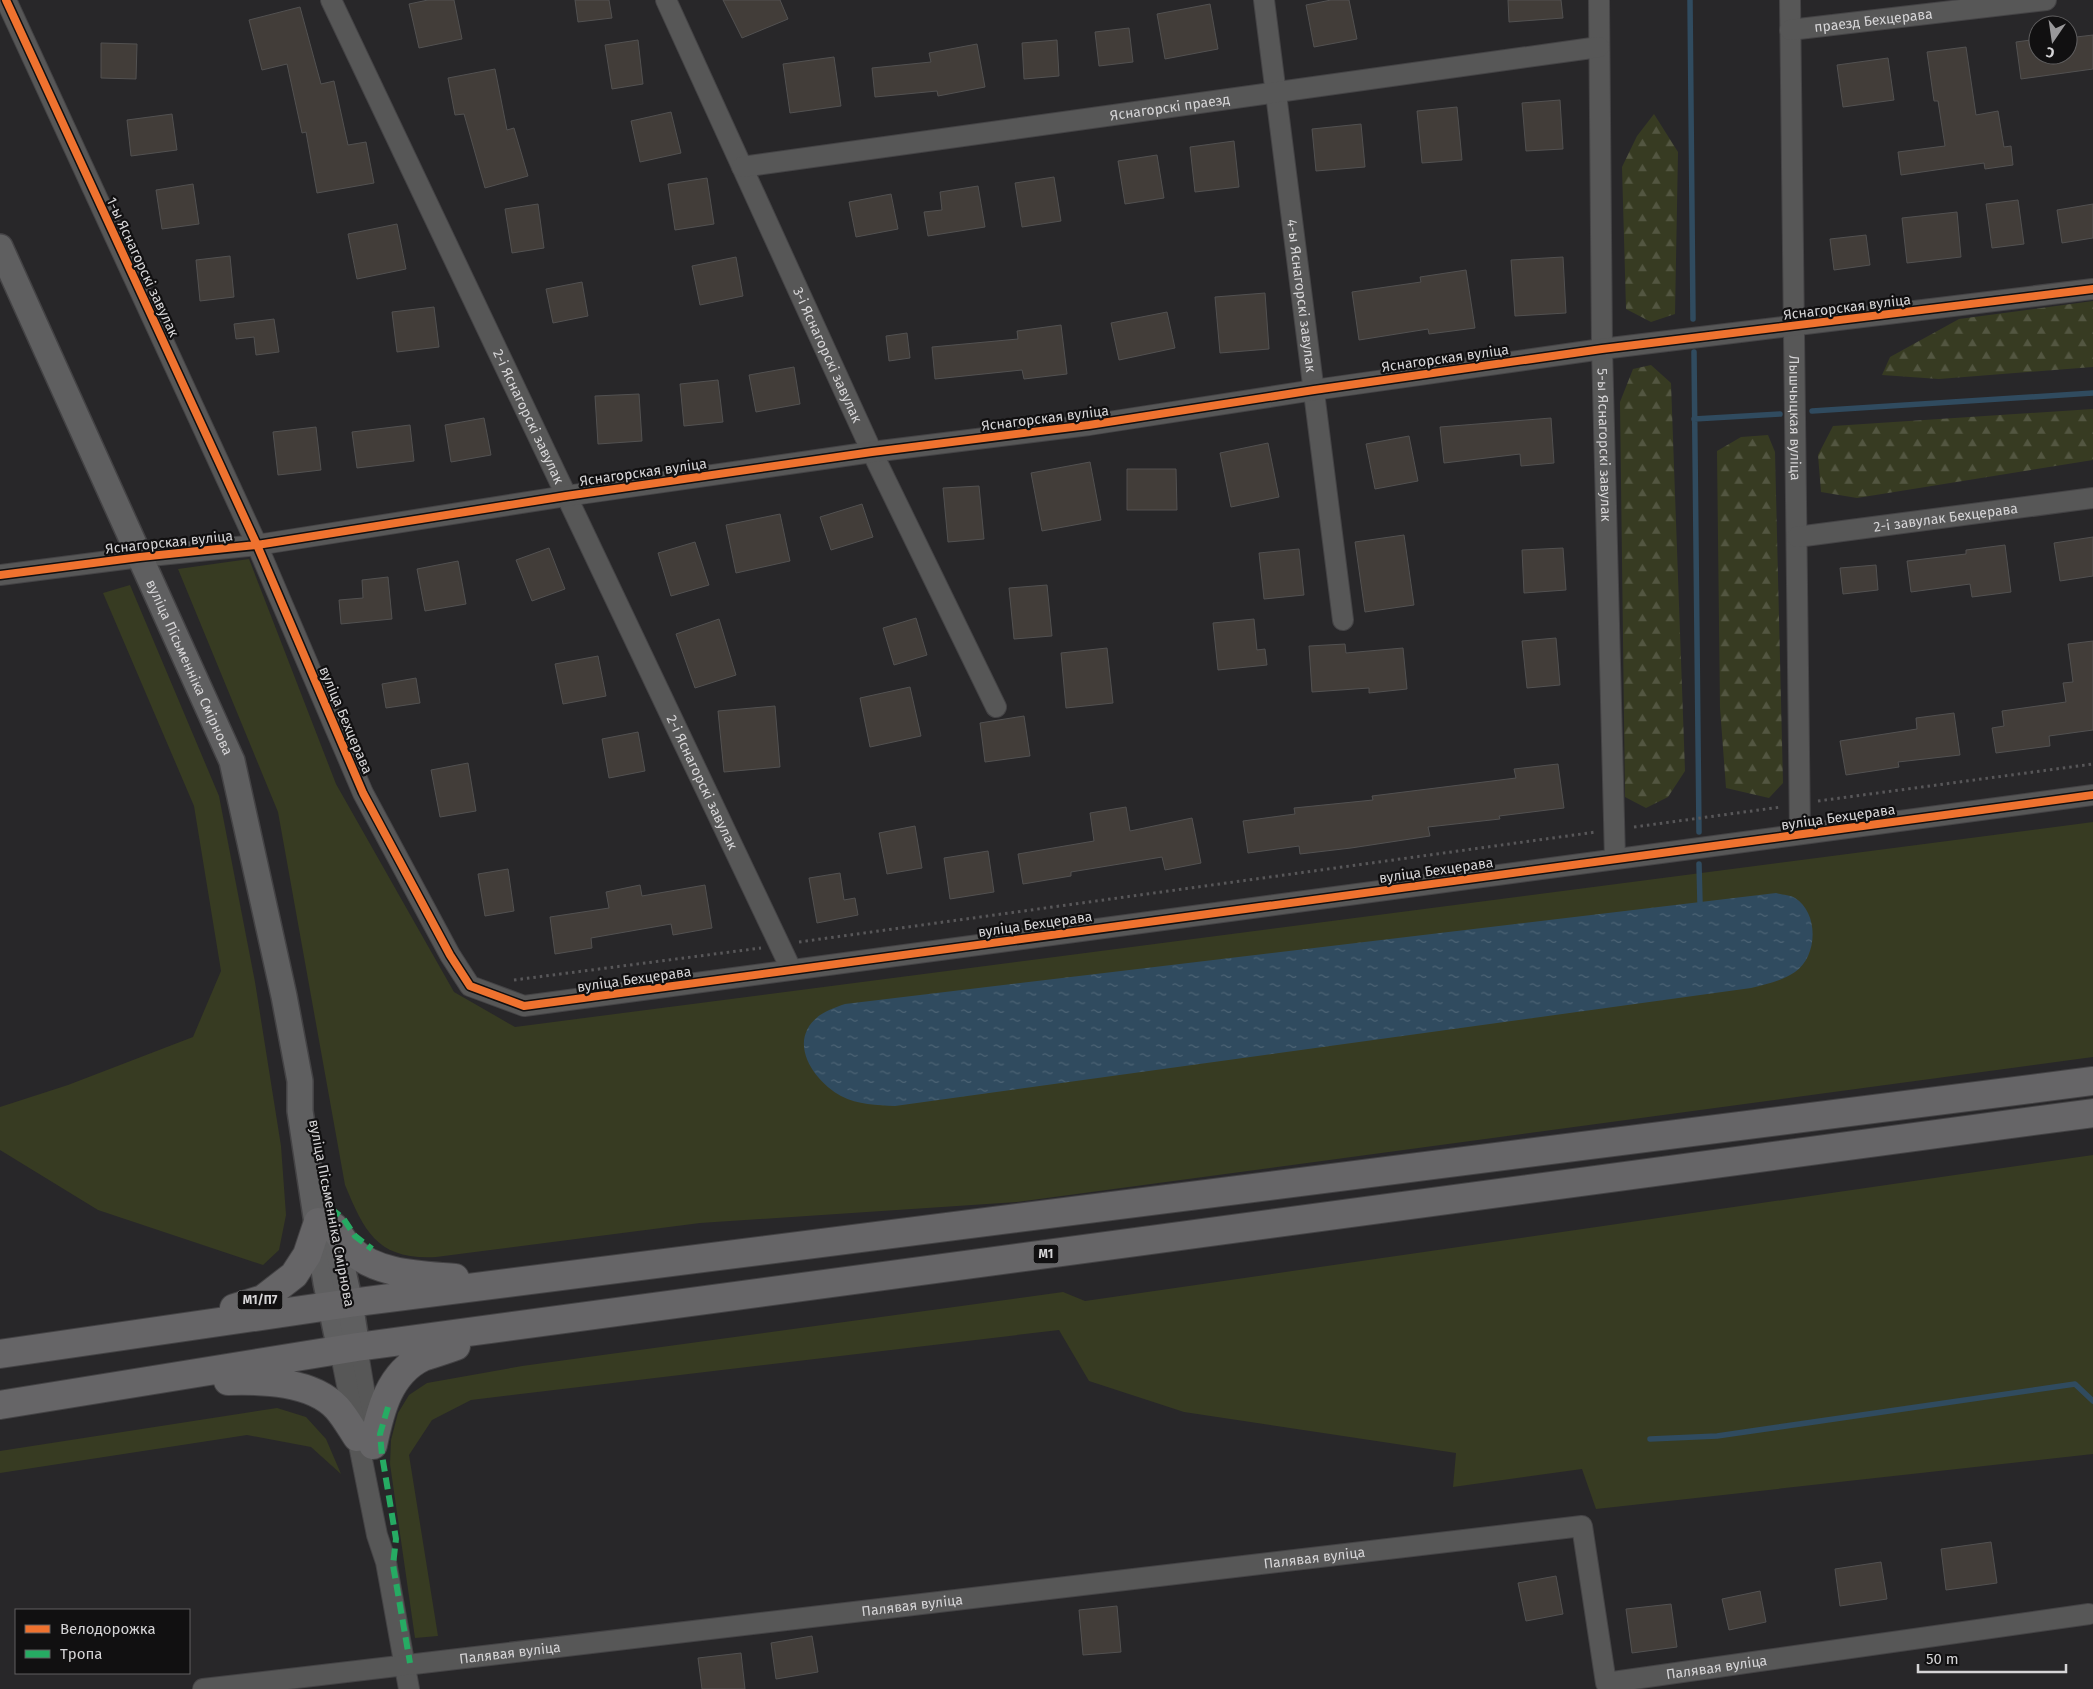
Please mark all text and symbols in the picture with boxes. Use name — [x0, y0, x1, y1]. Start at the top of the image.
street label: праезд Бехцерава — [1813, 5, 1934, 36]
north arrow — [2028, 15, 2078, 65]
text: С — [2044, 43, 2056, 61]
street label: Яснагорскі праезд — [1109, 91, 1231, 124]
street label: 1-ы Яснагорскі завулак — [103, 195, 183, 341]
street label: 4-ы Яснагорскі завулак — [1283, 218, 1319, 374]
street label: 3-і Яснагорскі завулак — [789, 285, 866, 426]
street label: Яснагорская вуліца — [1782, 291, 1912, 324]
street label: Яснагорская вуліца — [1380, 341, 1510, 376]
street label: 2-і Яснагорскі завулак — [489, 347, 568, 487]
street label: Лышчыцкая вуліца — [1785, 355, 1804, 481]
street label: 5-ы Яснагорскі завулак — [1593, 368, 1614, 523]
street label: Яснагорская вуліца — [980, 402, 1110, 435]
street label: Яснагорская вуліца — [578, 455, 708, 490]
street label: 2-і завулак Бехцерава — [1873, 500, 2019, 536]
street label: Яснагорская вуліца — [104, 527, 234, 558]
street label: вуліца Пісьменніка Смірнова — [142, 577, 236, 758]
street label: вуліца Бехцерава — [315, 664, 376, 777]
street label: 2-і Яснагорскі завулак — [663, 712, 741, 853]
street label: вуліца Бехцерава — [1780, 801, 1896, 834]
street label: вуліца Бехцерава — [1378, 854, 1494, 887]
street label: вуліца Бехцерава — [977, 908, 1093, 941]
street label: вуліца Бехцерава — [576, 963, 692, 996]
street label: вуліца Пісьменніка Смірнова — [305, 1118, 358, 1308]
road number: М1 — [1034, 1244, 1058, 1264]
road number: М1/П7 — [238, 1290, 282, 1310]
street label: Палявая вуліца — [1263, 1544, 1366, 1573]
street label: Палявая вуліца — [860, 1591, 964, 1620]
legend — [15, 1609, 190, 1674]
text: Велодорожка — [60, 1620, 156, 1638]
street label: Палявая вуліца — [458, 1639, 562, 1668]
scale bar — [1918, 1642, 2066, 1674]
text: Тропа — [60, 1645, 102, 1663]
text: 50 m — [1926, 1650, 1959, 1668]
street label: Палявая вуліца — [1665, 1652, 1768, 1683]

